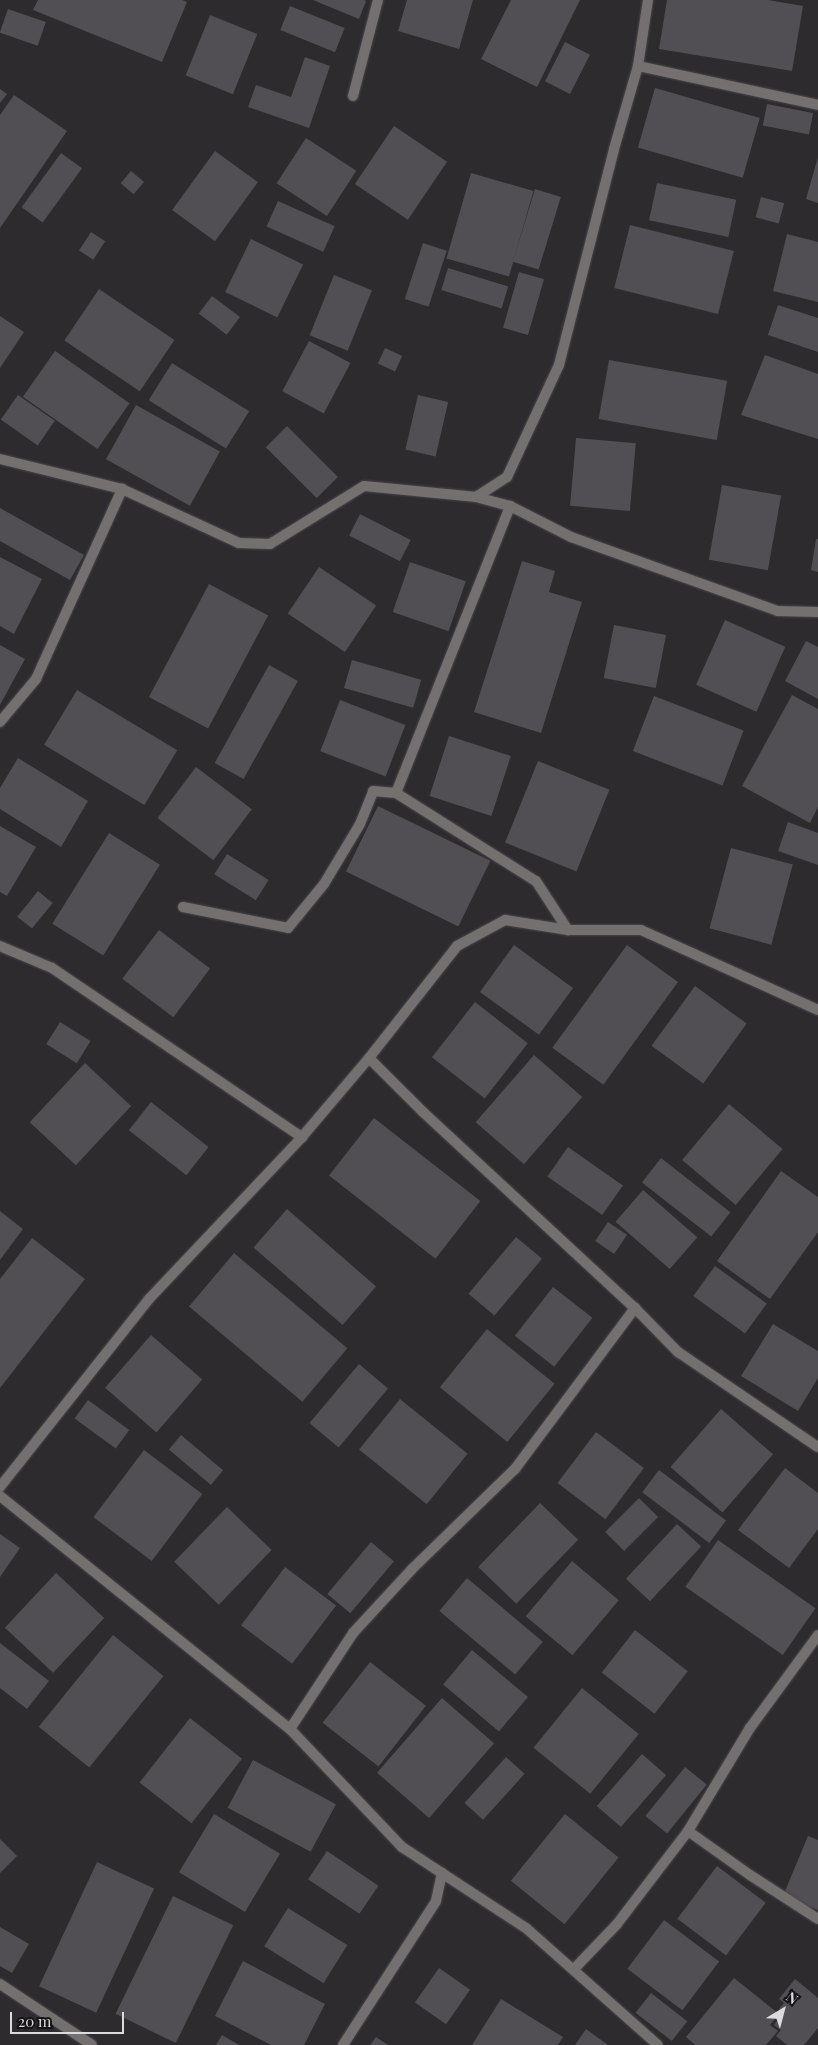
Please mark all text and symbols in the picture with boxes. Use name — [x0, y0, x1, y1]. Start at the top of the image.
north arrow — [758, 1985, 808, 2035]
text: N — [783, 1987, 802, 2008]
scale bar — [12, 2002, 126, 2034]
text: 20 m — [18, 2011, 51, 2031]

